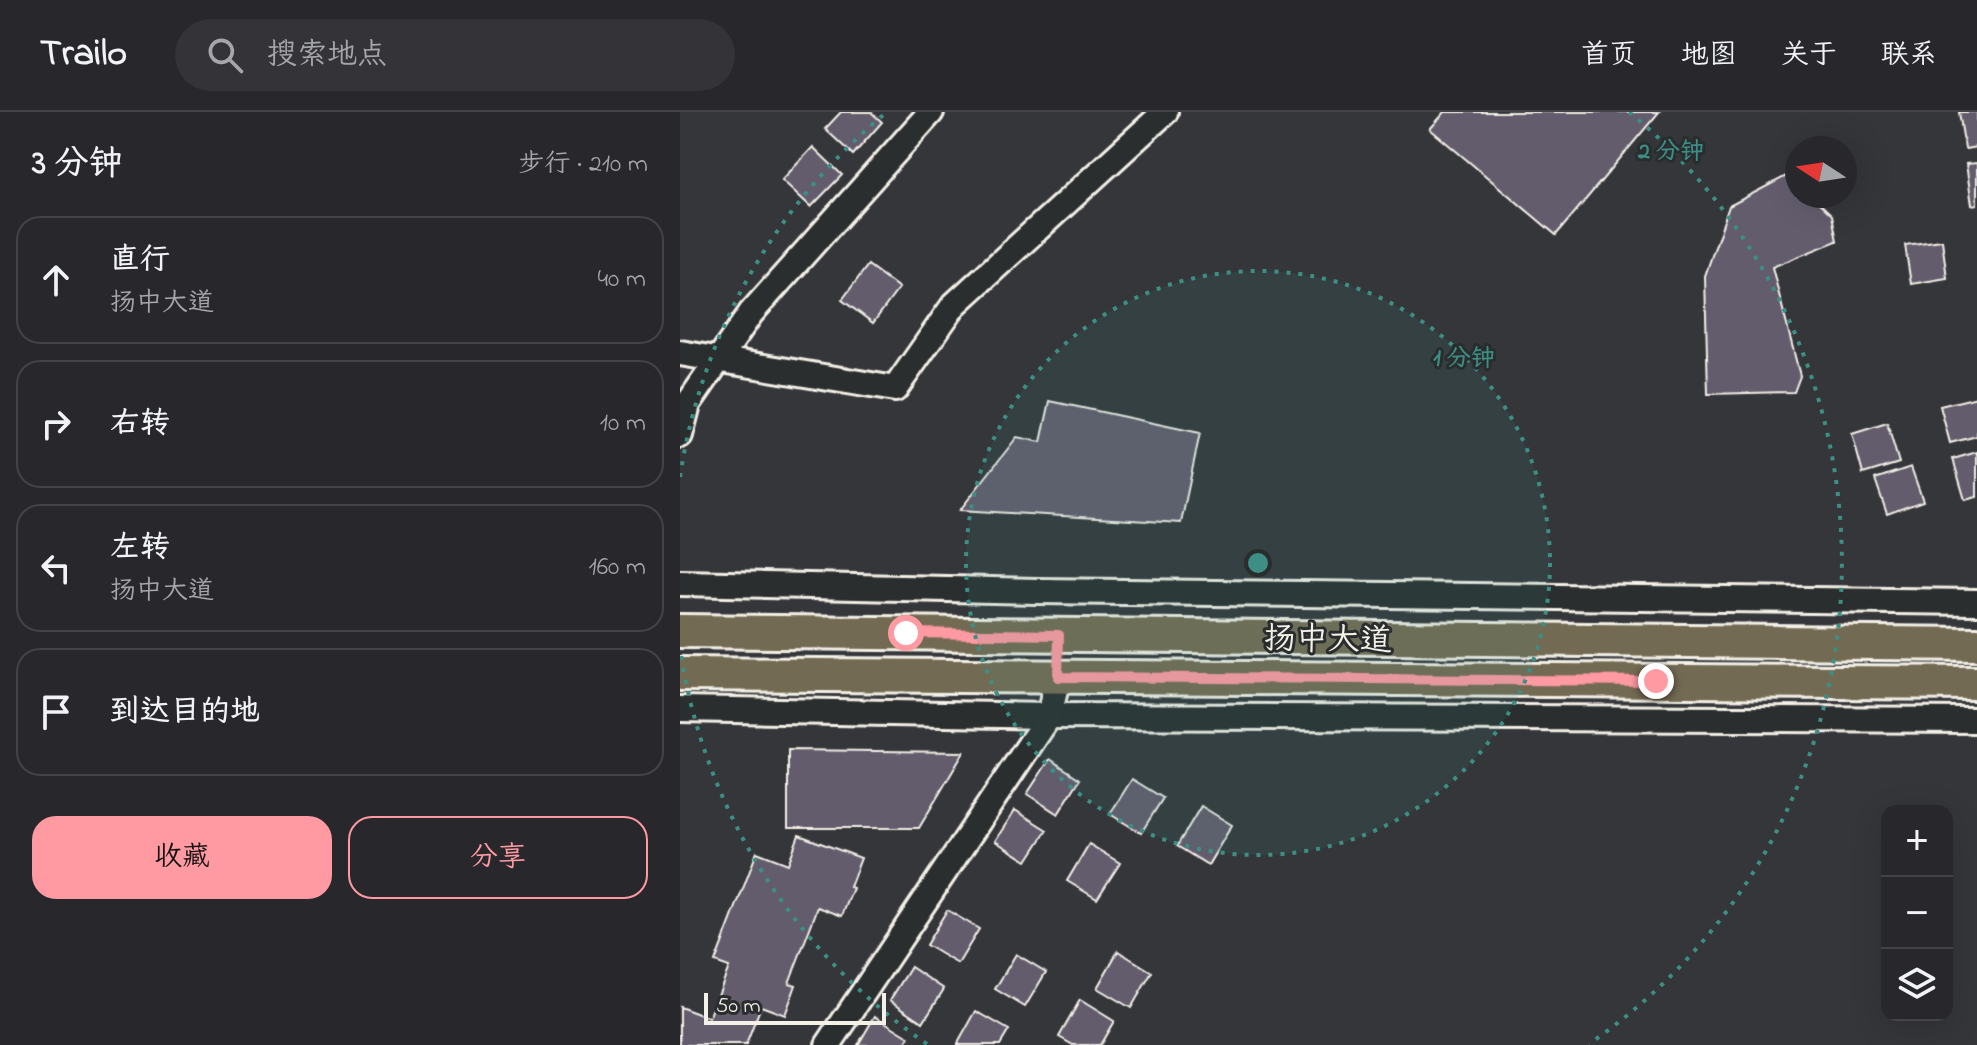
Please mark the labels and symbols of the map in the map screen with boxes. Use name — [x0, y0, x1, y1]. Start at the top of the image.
text: 2 分钟 — [1637, 135, 1704, 170]
north arrow — [1785, 136, 1857, 208]
text: 1 分钟 — [1433, 342, 1495, 377]
centre of rings — [1244, 549, 1272, 577]
route start — [888, 615, 924, 651]
street label: 扬中大道 — [1264, 617, 1392, 666]
route end — [1638, 663, 1674, 699]
scale bar — [704, 989, 886, 1025]

